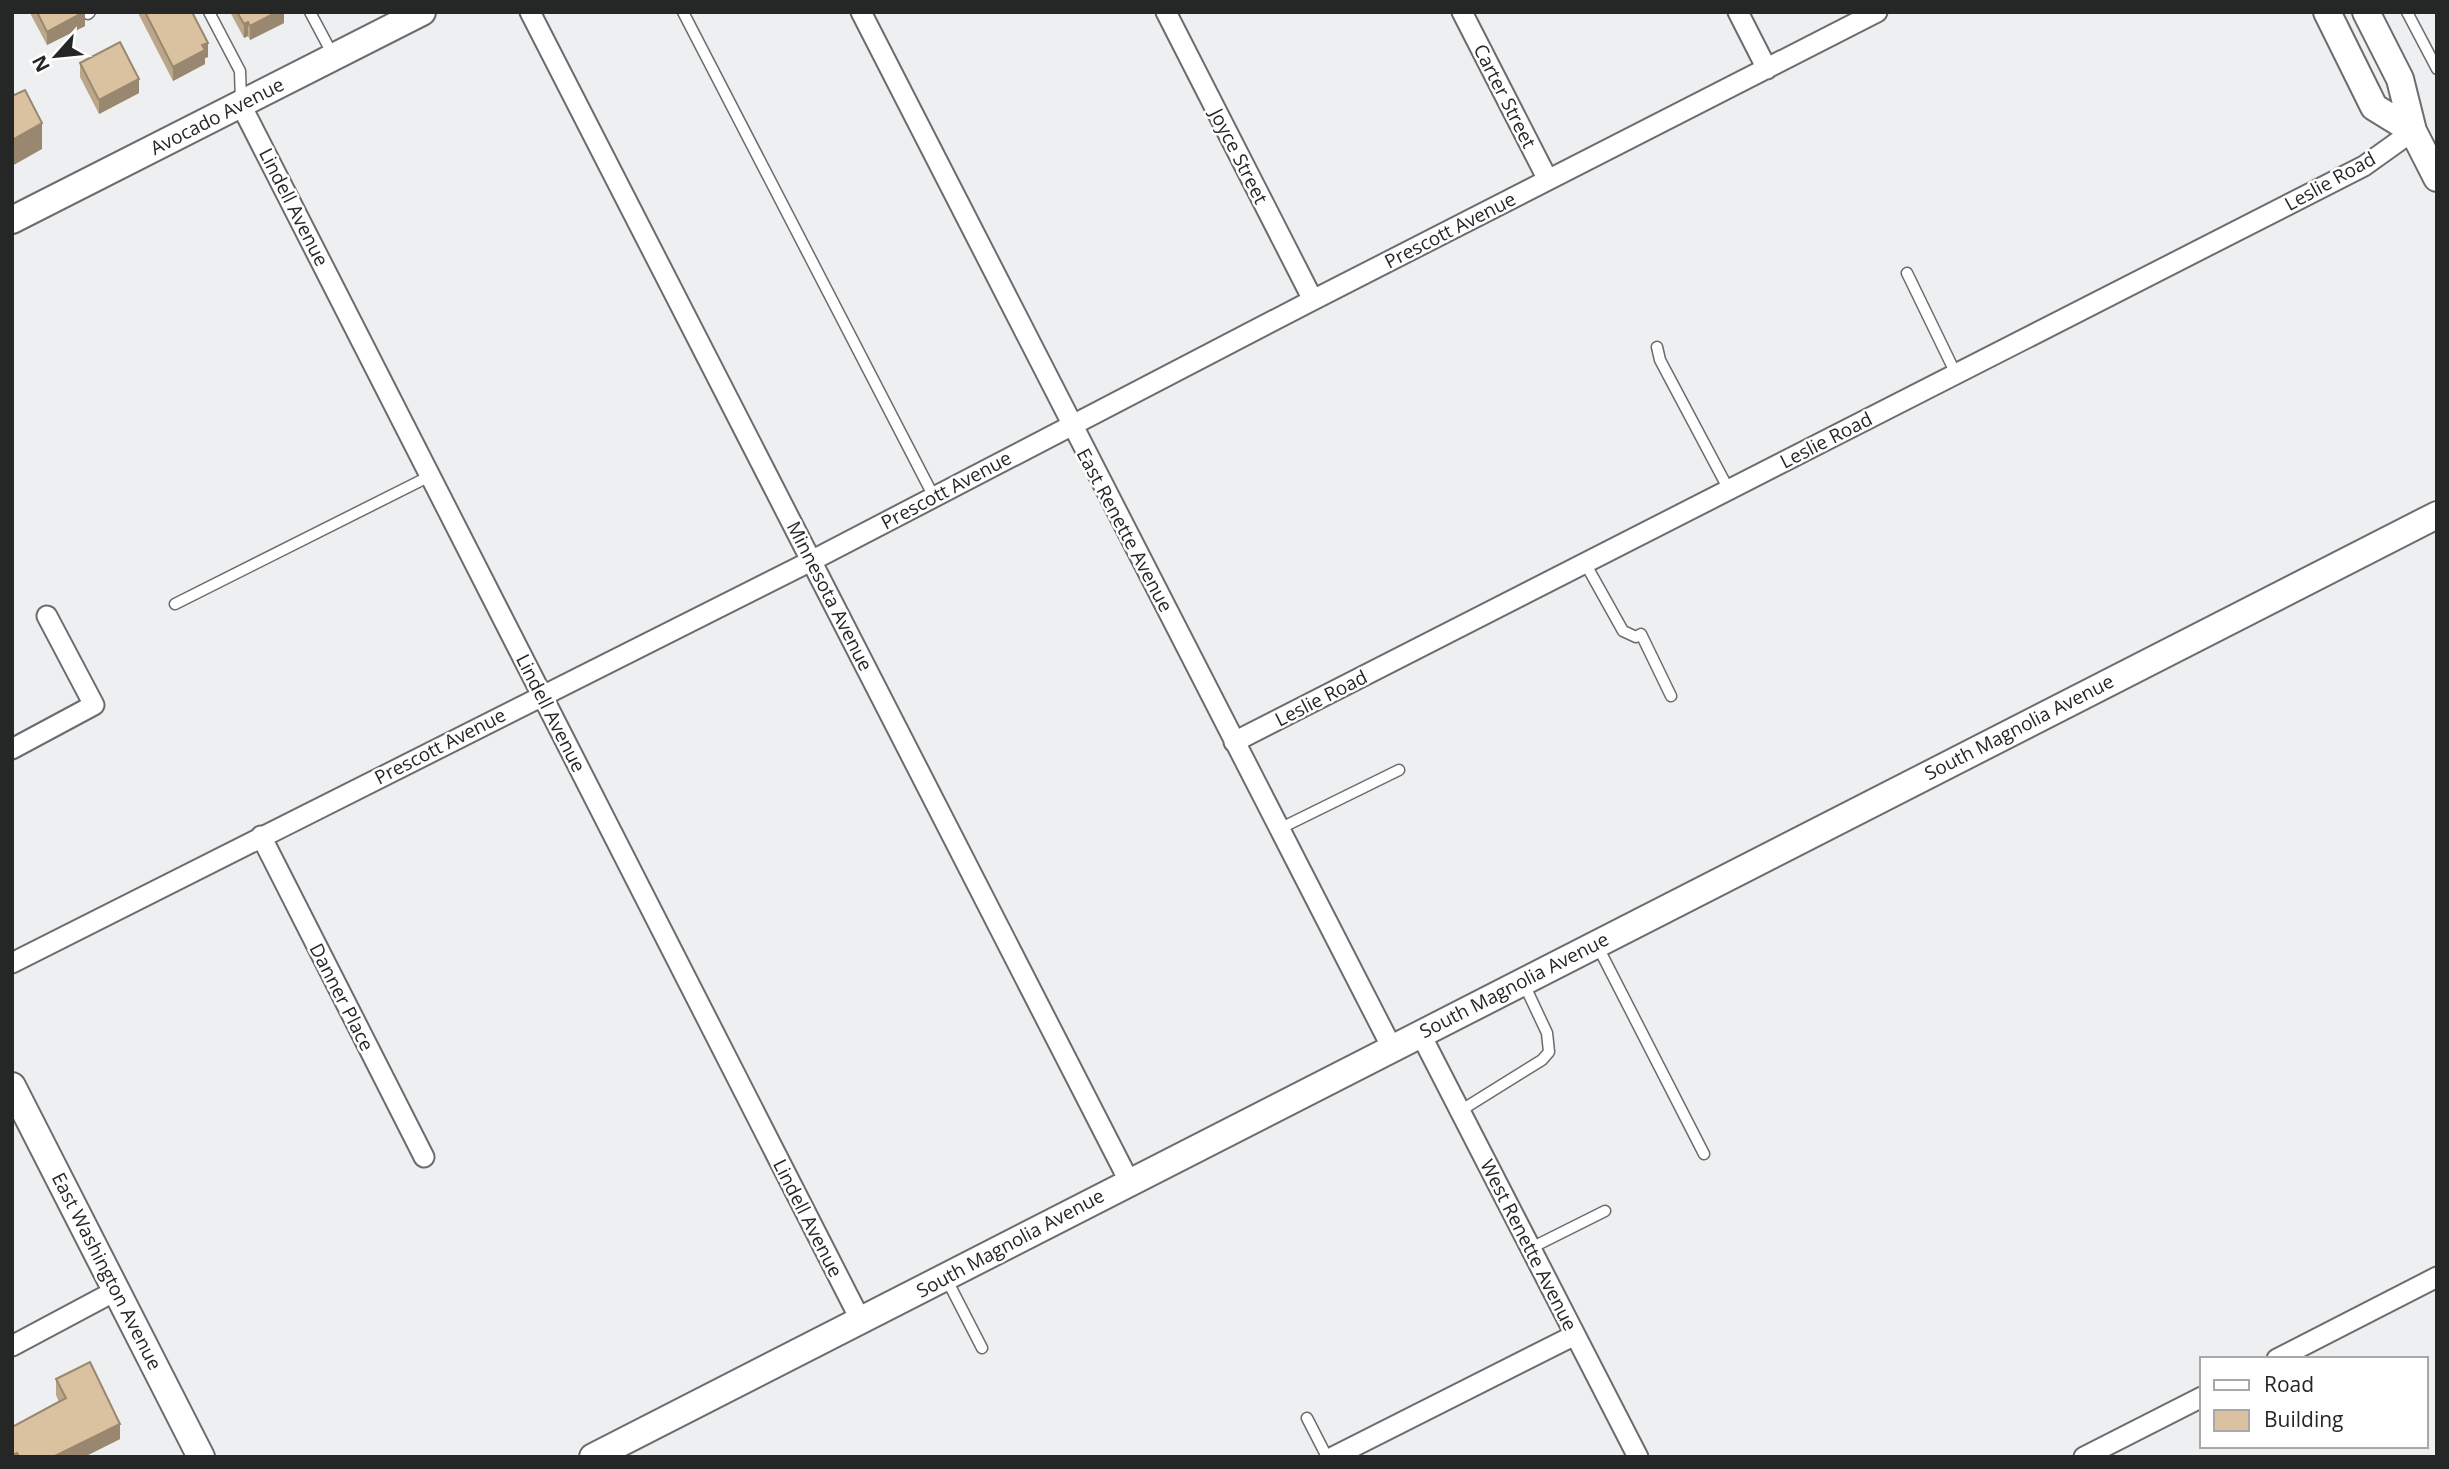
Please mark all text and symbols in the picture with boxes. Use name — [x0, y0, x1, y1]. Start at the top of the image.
north arrow — [21, 21, 91, 91]
street label: Carter Street — [1468, 40, 1542, 153]
text: N — [26, 51, 56, 77]
street label: Avocado Avenue — [146, 71, 288, 161]
street label: Joyce Street — [1203, 102, 1274, 208]
street label: Lindell Avenue — [253, 143, 335, 271]
street label: Leslie Road — [2280, 145, 2380, 217]
street label: Prescott Avenue — [1380, 186, 1520, 274]
street label: Leslie Road — [1775, 406, 1877, 474]
street label: East Renette Avenue — [1071, 444, 1179, 616]
street label: Prescott Avenue — [876, 445, 1016, 535]
street label: Minnesota Avenue — [781, 517, 879, 675]
street label: Lindell Avenue — [510, 649, 592, 777]
street label: Leslie Road — [1270, 664, 1372, 732]
street label: South Magnolia Avenue — [1920, 668, 2118, 786]
street label: Prescott Avenue — [370, 702, 510, 790]
street label: South Magnolia Avenue — [1415, 926, 1613, 1044]
street label: Danner Place — [304, 939, 380, 1055]
street label: Lindell Avenue — [767, 1154, 849, 1282]
street label: West Renette Avenue — [1475, 1155, 1583, 1335]
street label: East Washington Avenue — [46, 1168, 168, 1374]
street label: South Magnolia Avenue — [912, 1182, 1108, 1304]
legend — [2200, 1357, 2428, 1448]
text: Road — [2264, 1370, 2314, 1398]
text: Building — [2264, 1405, 2343, 1433]

